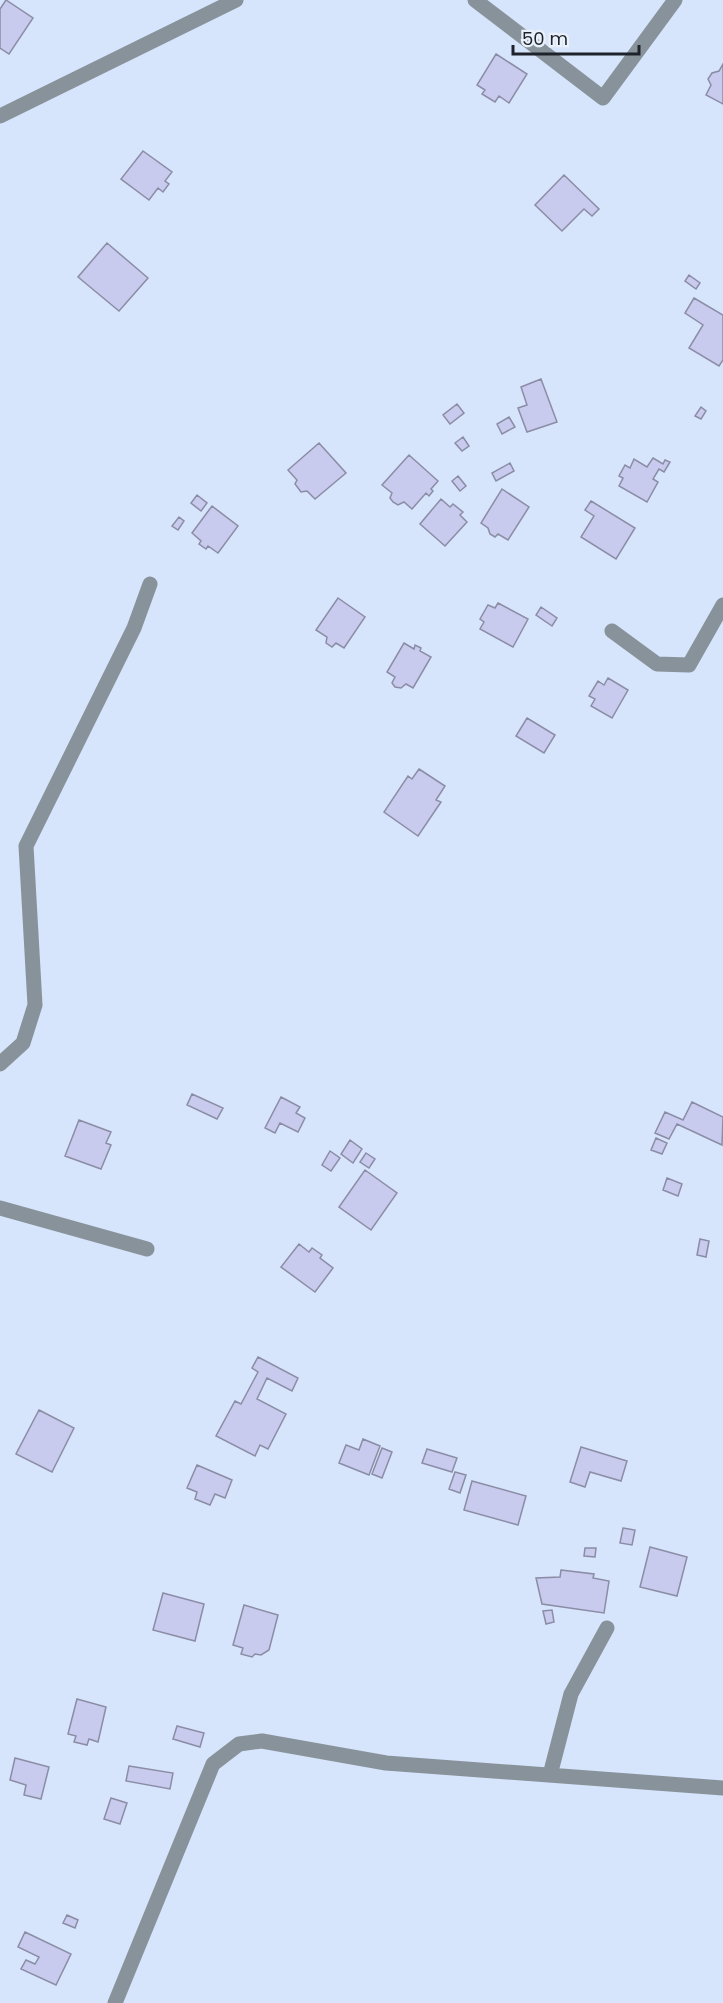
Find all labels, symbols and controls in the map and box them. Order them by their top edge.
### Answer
scale bar [513,18,639,56]
text: 50 m [522,26,568,51]

